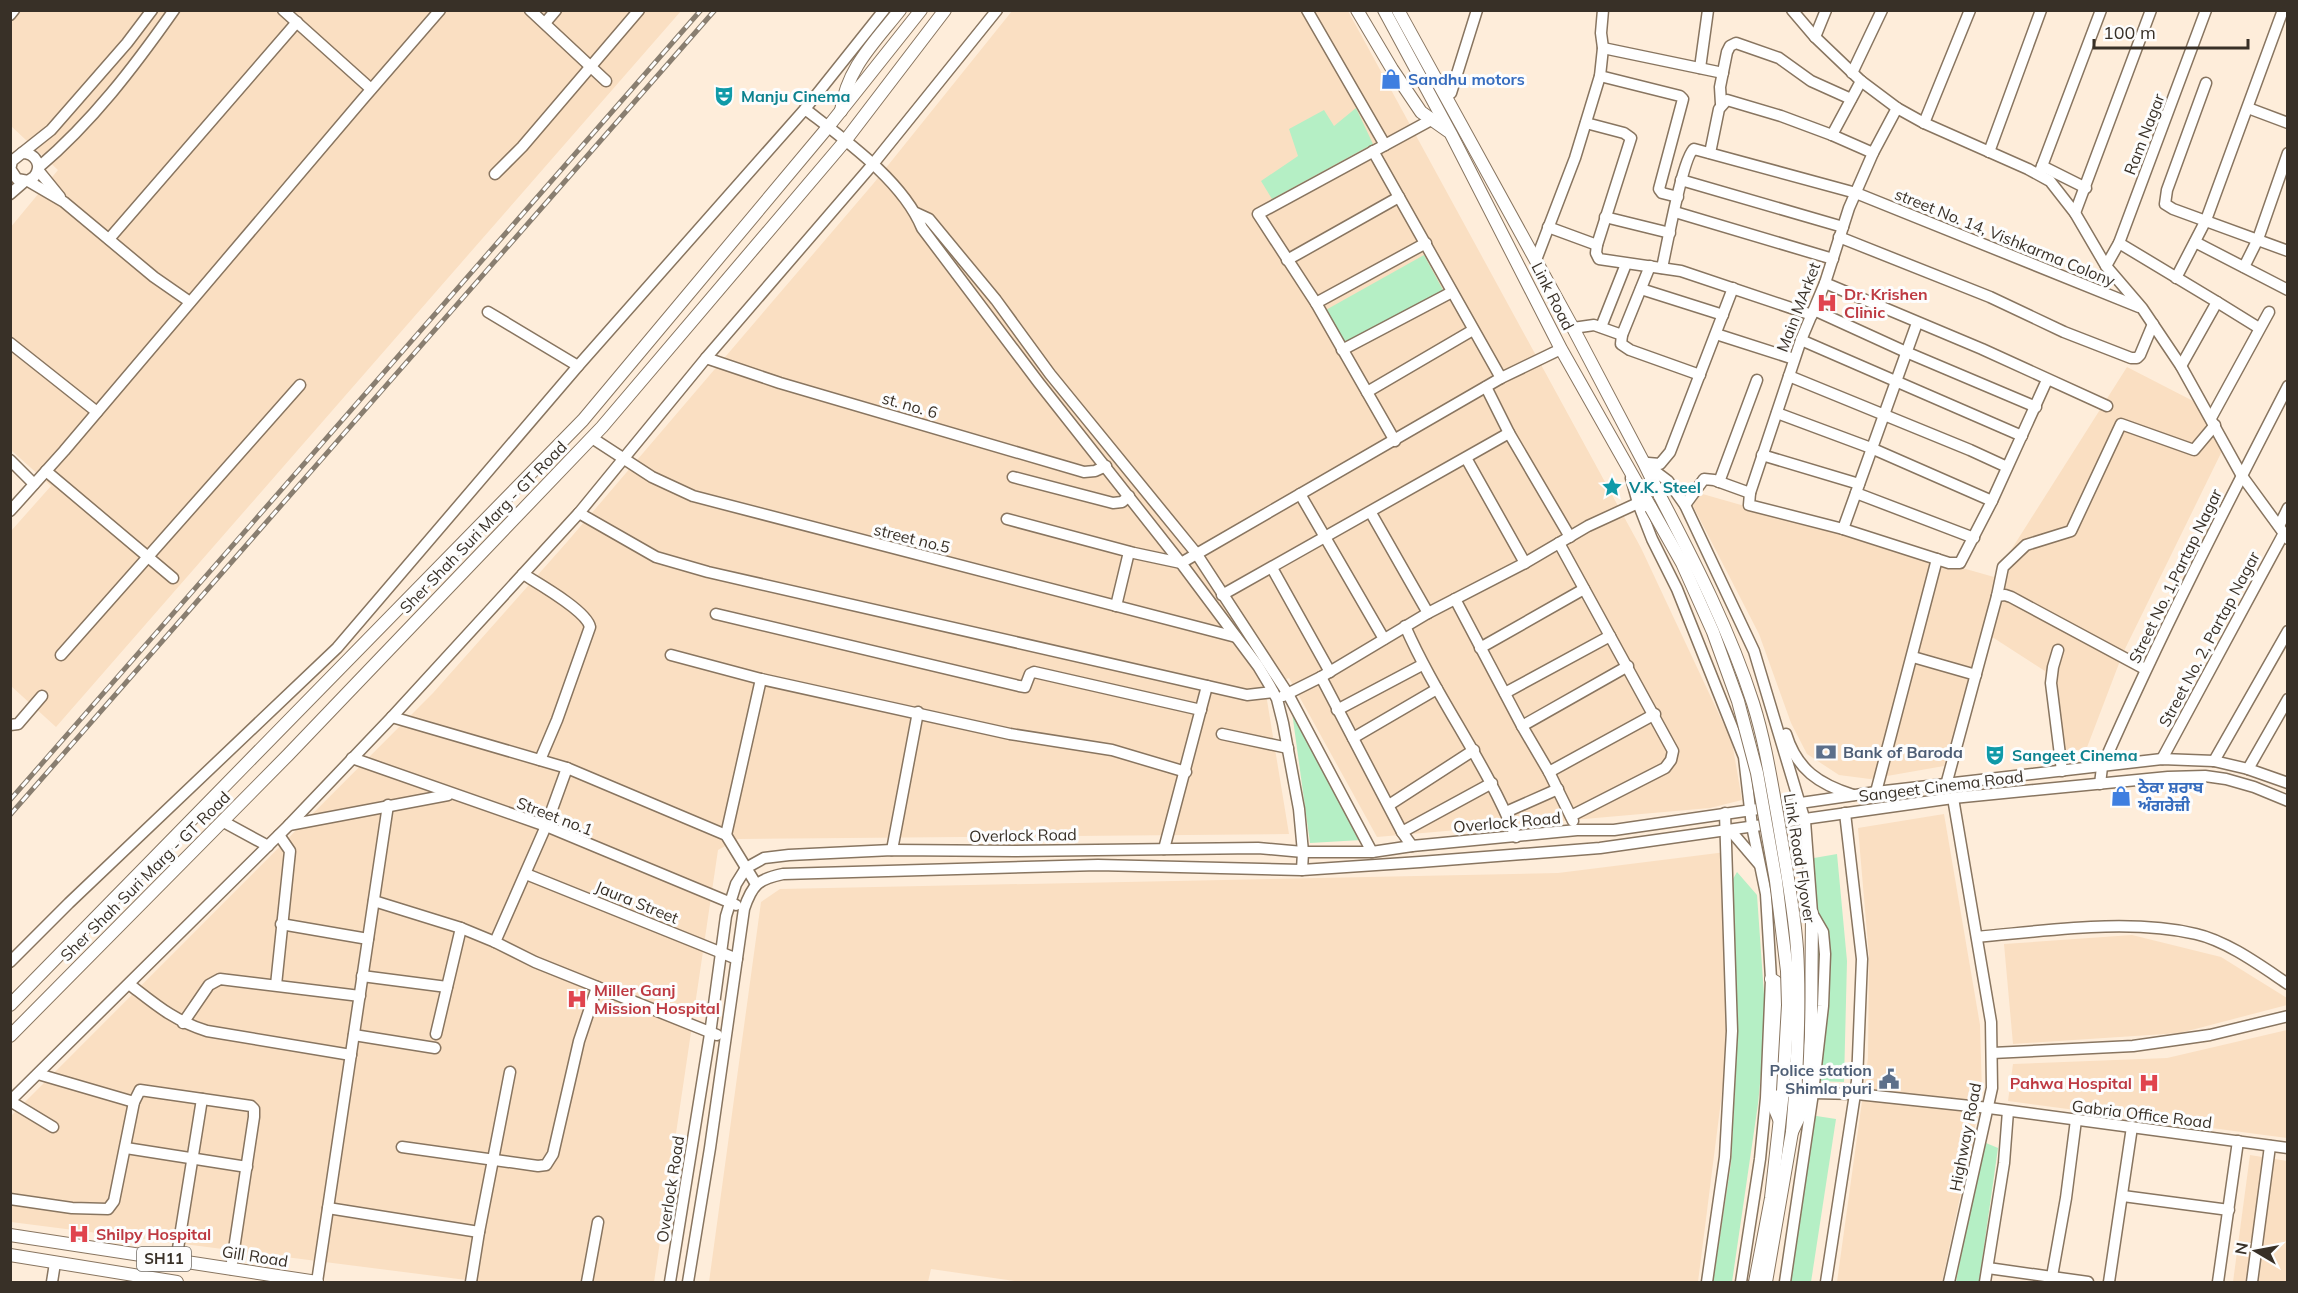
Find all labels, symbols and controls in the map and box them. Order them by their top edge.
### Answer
scale bar [2094,12,2248,50]
text: 100 m [2103,21,2156,44]
shop icon: Sandhu motors [1379,67,1403,91]
place label: Sandhu motors [1408,69,1525,89]
theatre icon: Manju Cinema [712,84,736,108]
place label: Manju Cinema [741,86,850,106]
street label: Ram Nagar [2119,90,2169,177]
street label: street No. 14, Vishkarma Colony [1892,184,2119,291]
street label: Link Road [1527,259,1579,333]
street label: Main MArket [1772,259,1824,355]
place label: Dr. Krishen Clinic [1844,284,1928,322]
hospital icon: Dr. Krishen Clinic [1815,291,1839,315]
street label: st. no. 6 [880,388,940,422]
street label: Sher Shah Suri Marg - GT Road [395,437,571,617]
place icon: V.K. Steel [1600,475,1624,499]
place label: V.K. Steel [1628,477,1701,497]
street label: Street No. 1,Partap Nagar [2124,485,2226,667]
street label: street no.5 [872,519,952,557]
street label: Street No. 2, Partap Nagar [2154,548,2264,730]
bank icon: Bank of Baroda [1814,740,1838,764]
place label: Bank of Baroda [1843,742,1963,762]
theatre icon: Sangeet Cinema [1983,743,2007,767]
place label: Sangeet Cinema [2012,745,2138,765]
street label: Sangeet Cinema Road [1858,766,2024,806]
place label: ਠੇਕਾ ਸ਼ਰਾਬ ਅੰਗਰੇਜ਼ੀ [2137,777,2204,815]
shop icon: ਠੇਕਾ ਸ਼ਰਾਬ ਅੰਗਰੇਜ਼ੀ [2109,784,2133,808]
street label: Sher Shah Suri Marg - GT Road [56,787,234,965]
street label: Street no.1 [514,792,596,840]
street label: Link Road Flyover [1780,792,1820,924]
street label: Overlock Road [1452,807,1562,837]
street label: Overlock Road [969,824,1077,846]
street label: Jaura Street [593,876,682,928]
place label: Miller Ganj Mission Hospital [594,980,720,1018]
hospital icon: Miller Ganj Mission Hospital [565,987,589,1011]
place label: Police station Shimla puri [1770,1060,1872,1098]
public building icon: Police station Shimla puri [1877,1067,1901,1091]
hospital icon: Pahwa Hospital [2137,1071,2161,1095]
place label: Pahwa Hospital [2010,1073,2132,1093]
street label: Highway Road [1945,1081,1985,1193]
street label: Gabria Office Road [2071,1095,2213,1133]
street label: Overlock Road [652,1134,688,1244]
north arrow [2226,1221,2286,1281]
hospital icon: Shilpy Hospital [67,1222,91,1246]
place label: Shilpy Hospital [96,1224,211,1244]
street label: Gill Road [221,1241,289,1271]
text: N [2230,1241,2252,1256]
road number: SH11 [137,1247,191,1271]

